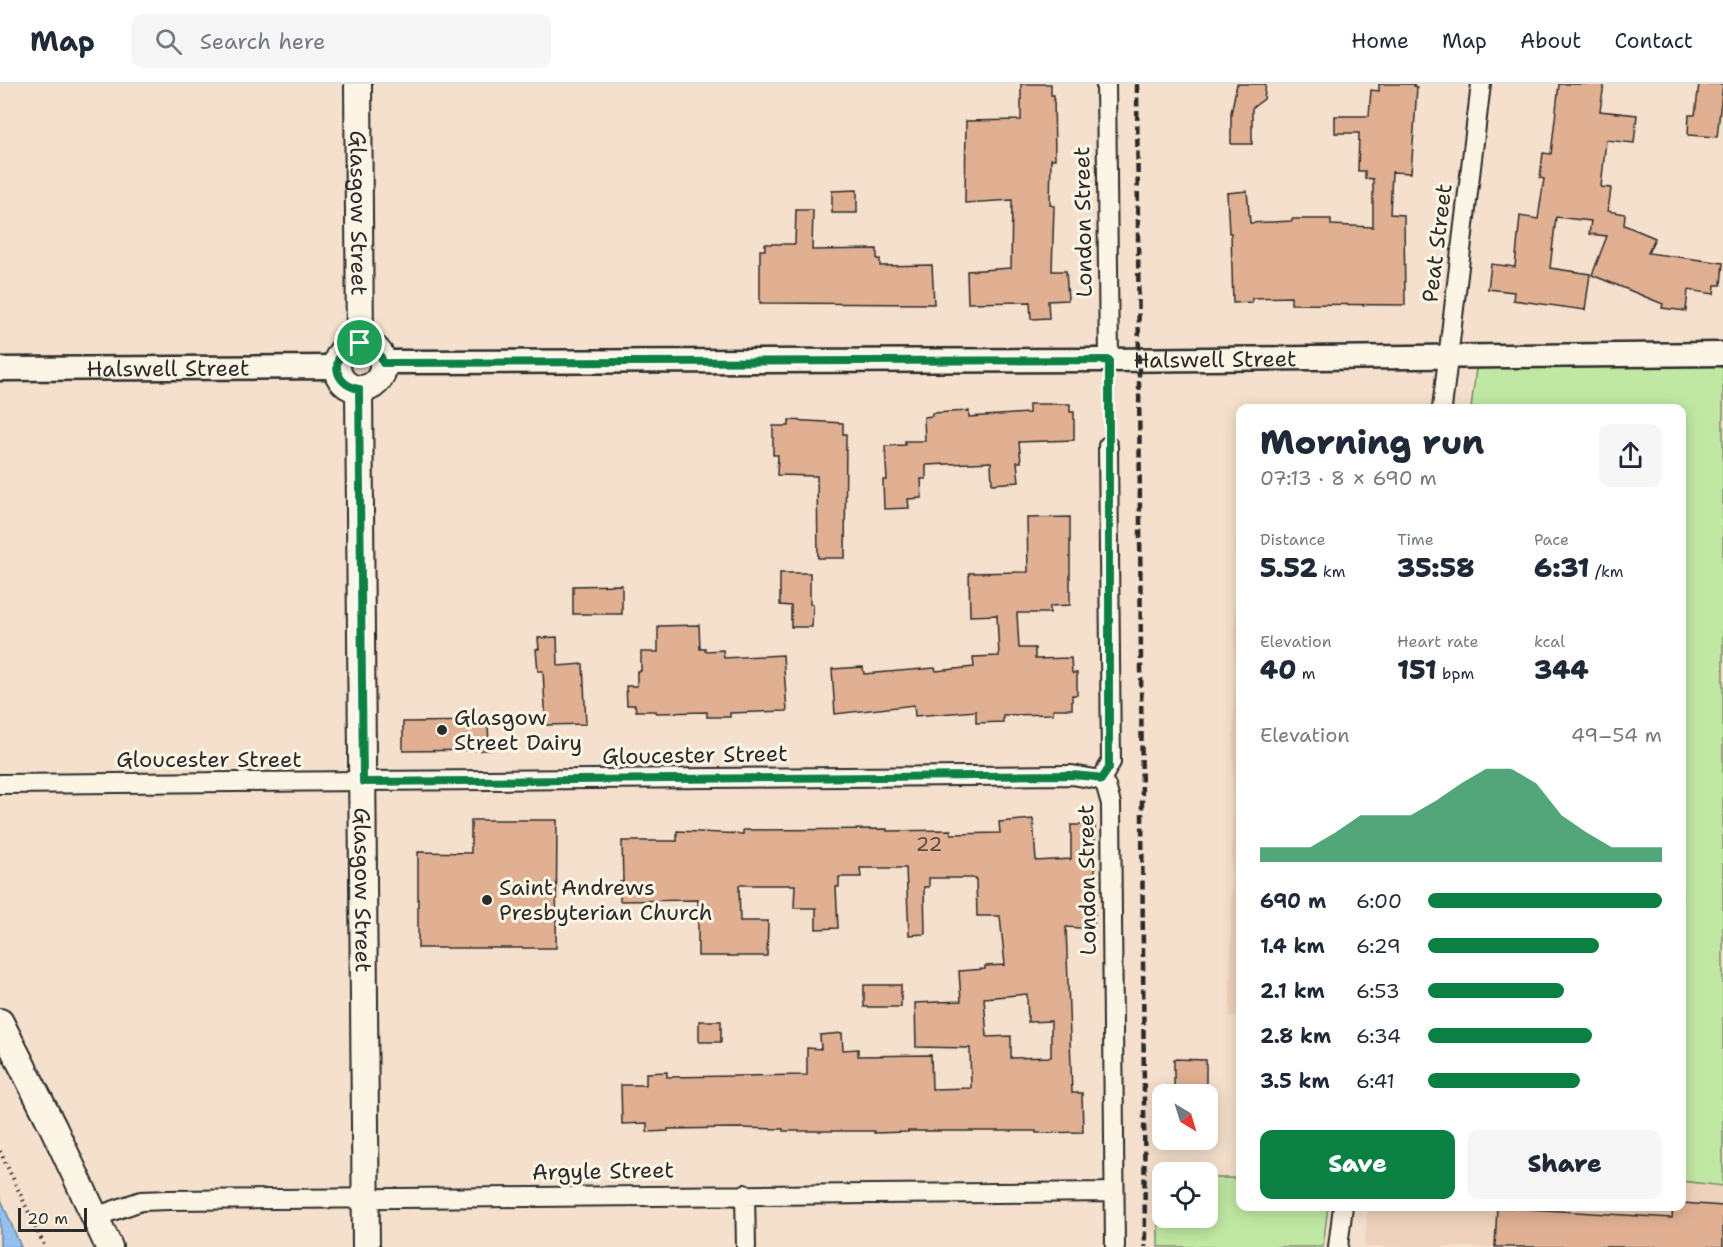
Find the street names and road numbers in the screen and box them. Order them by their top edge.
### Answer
street label: Glasgow Street [344,130,374,296]
street label: London Street [1067,146,1099,298]
street label: Peat Street [1415,182,1459,304]
street label: Halswell Street [1133,344,1297,374]
street label: Halswell Street [86,353,250,383]
street label: Gloucester Street [602,739,788,771]
street label: Gloucester Street [116,745,302,774]
street label: London Street [1071,804,1103,956]
street label: Glasgow Street [348,807,378,973]
street label: Argyle Street [532,1155,674,1187]

